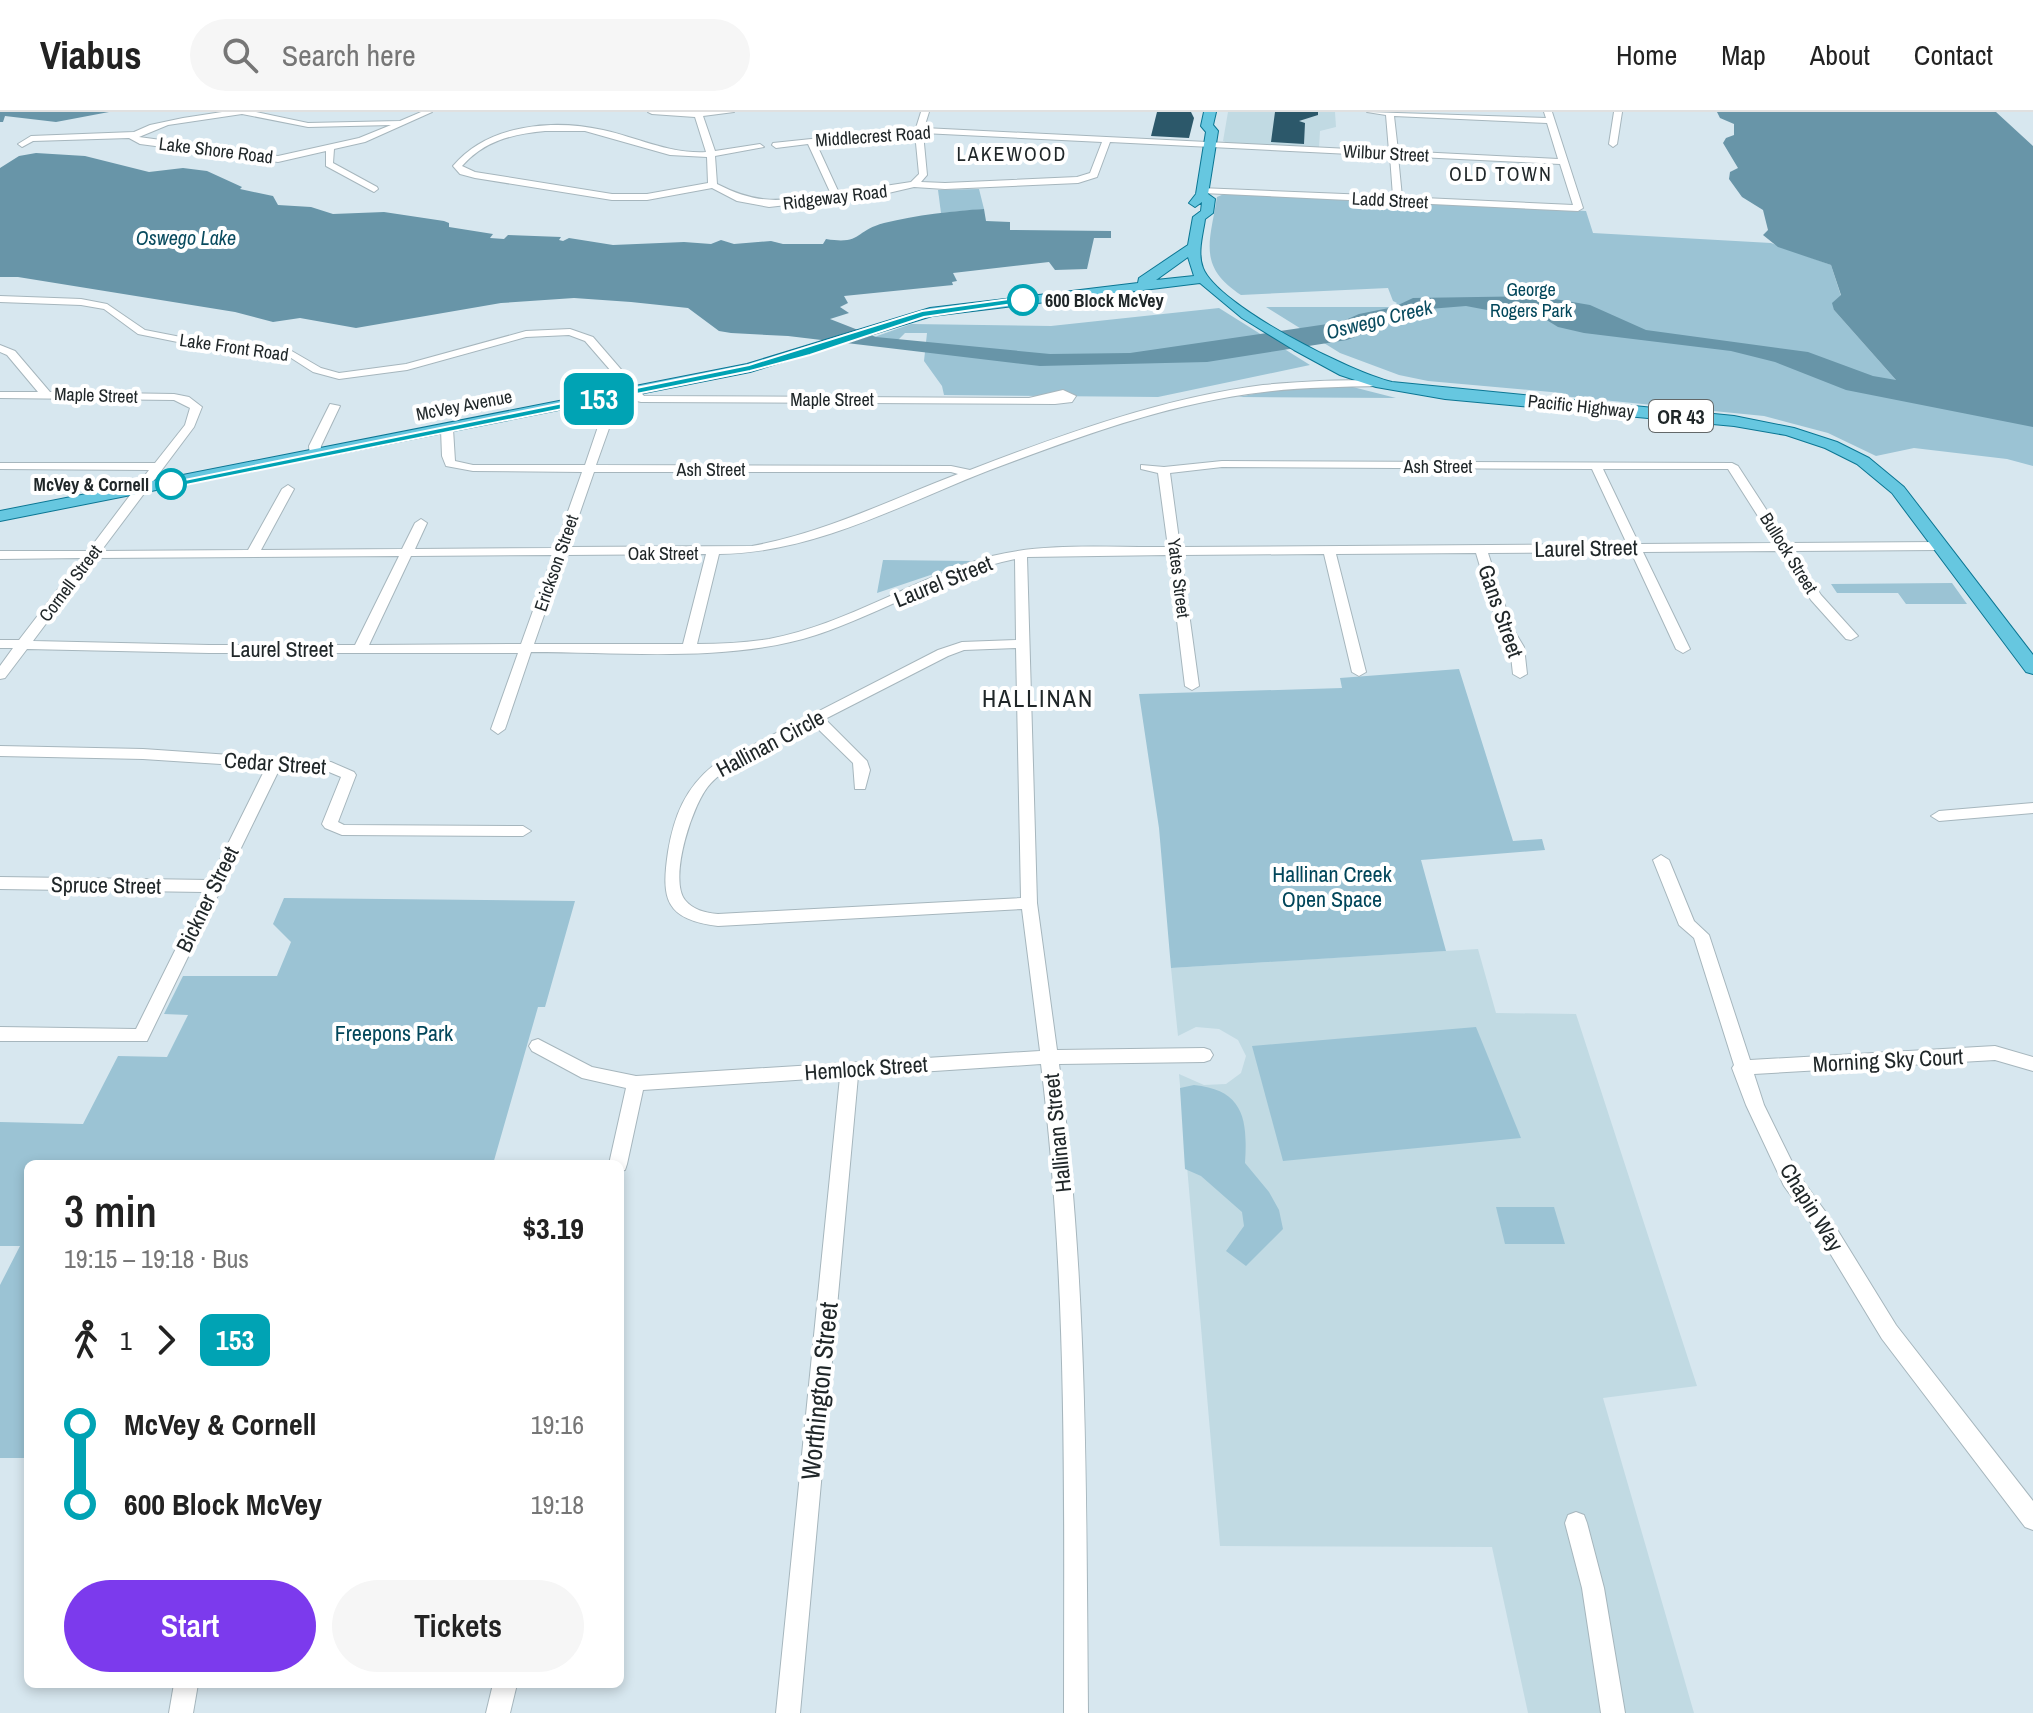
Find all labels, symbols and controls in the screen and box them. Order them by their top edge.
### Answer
search box [190,19,750,91]
text: Viabus [40,30,142,81]
icon: search [218,33,262,77]
text: Search here [282,35,416,75]
text: Home [1616,36,1677,74]
text: Map [1721,36,1766,74]
text: About [1810,36,1870,74]
text: Contact [1914,36,1993,74]
street label: Middlecrest Road [814,119,932,153]
street label: Lake Shore Road [157,131,275,169]
street label: Wilbur Street [1342,138,1430,168]
district label: LAKEWOOD [957,140,1067,167]
district label: OLD TOWN [1449,160,1553,187]
street label: Ridgeway Road [781,178,889,216]
street label: Ladd Street [1351,186,1429,214]
water label: Oswego Lake [136,224,236,251]
park label: George Rogers Park [1490,277,1573,323]
marker: 600 Block McVey [1008,285,1038,315]
place label: 600 Block McVey [1045,288,1165,313]
water label: Oswego Creek [1323,293,1436,345]
street label: Lake Front Road [178,327,290,367]
line badge: 153 [553,373,645,425]
text: 153 [580,380,618,418]
street label: Maple Street [54,381,138,409]
street label: McVey Avenue [414,383,514,427]
street label: Maple Street [790,387,874,412]
street label: Pacific Highway [1527,388,1636,424]
road number: OR 43 [1649,400,1713,432]
street label: Ash Street [1403,454,1472,479]
street label: Ash Street [676,457,745,482]
marker: McVey & Cornell [156,469,186,499]
place label: McVey & Cornell [34,472,149,497]
street label: Bullock Street [1754,508,1824,598]
street label: Erickson Street [528,511,584,615]
street label: Laurel Street [1534,532,1638,564]
street label: Yates Street [1162,537,1196,619]
street label: Cornell Street [33,539,107,627]
street label: Oak Street [628,541,698,566]
street label: Laurel Street [889,548,997,614]
street label: Gans Street [1471,561,1531,661]
street label: Laurel Street [230,634,334,664]
district label: HALLINAN [982,682,1094,714]
street label: Hallinan Circle [711,702,829,784]
street label: Cedar Street [223,744,327,782]
street label: Bickner Street [168,841,246,957]
park label: Hallinan Creek Open Space [1272,859,1393,914]
street label: Spruce Street [51,869,161,901]
park label: Freepons Park [335,1018,454,1048]
street label: Morning Sky Court [1812,1041,1964,1079]
street label: Hemlock Street [803,1049,929,1087]
street label: Hallinan Street [1036,1072,1078,1194]
street label: Chapin Way [1773,1157,1851,1257]
text: 3 min [64,1181,157,1241]
text: $3.19 [522,1208,584,1248]
text: 19:15 – 19:18 · Bus [64,1241,249,1276]
street label: Worthington Street [792,1300,846,1482]
icon: walk [64,1318,108,1362]
icon: forward [144,1318,188,1362]
text: 153 [216,1321,254,1359]
text: 1 [120,1323,132,1358]
text: McVey & Cornell [124,1404,316,1444]
text: 19:16 [531,1407,584,1442]
text: 600 Block McVey [124,1484,322,1524]
text: 19:18 [531,1487,584,1522]
button: Start [64,1580,316,1672]
button: Tickets [332,1580,584,1672]

